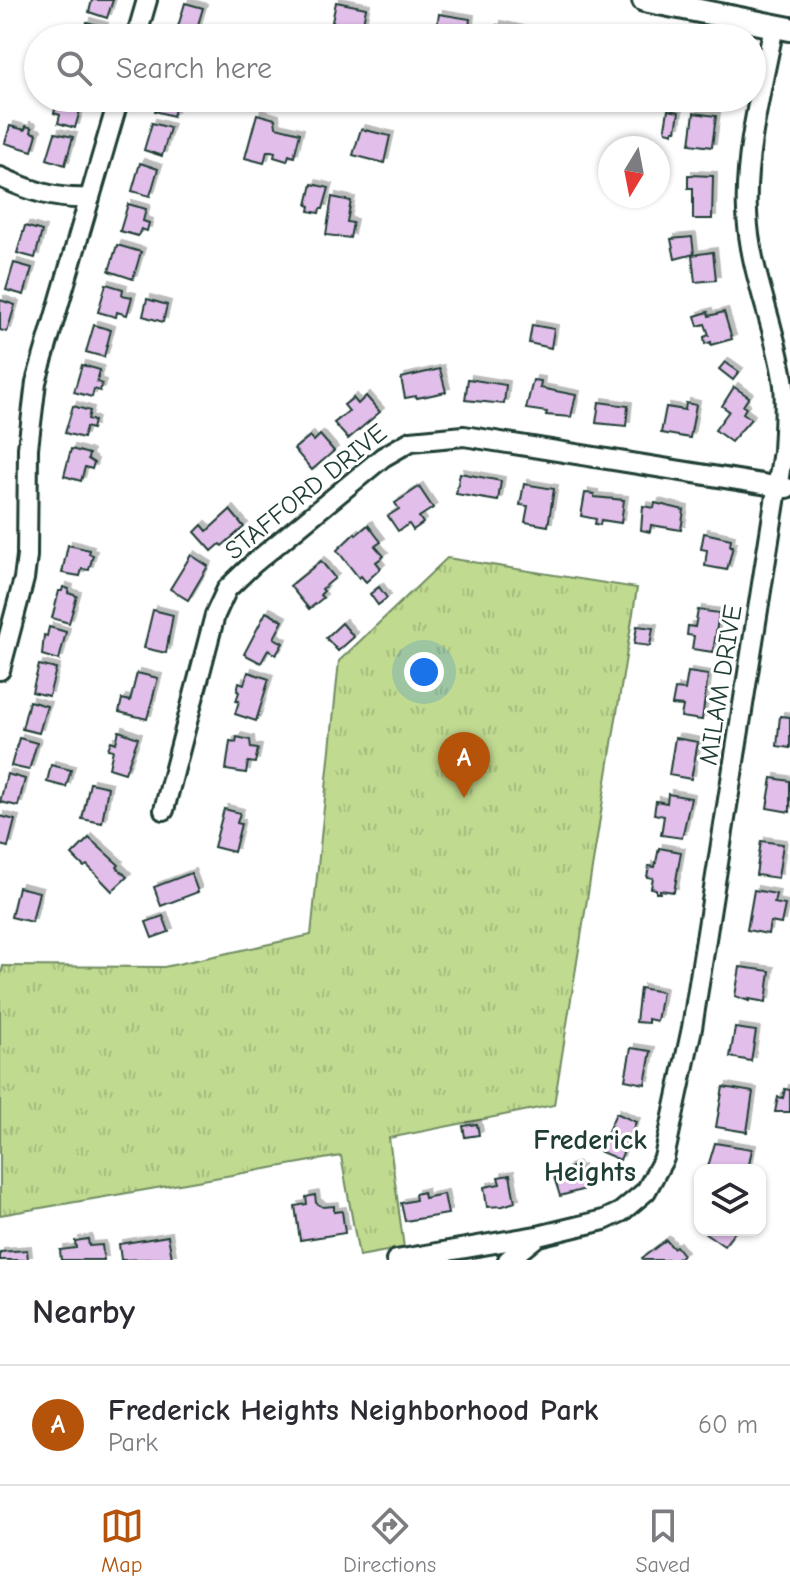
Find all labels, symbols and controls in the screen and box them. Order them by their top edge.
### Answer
search box [24,24,766,112]
icon: search [52,46,96,90]
text: Search here [116,51,272,86]
north arrow [598,136,670,208]
street label: STAFFORD DRIVE [219,418,393,566]
street label: MILAM DRIVE [693,603,749,767]
your location [404,652,444,692]
pin: A [438,732,490,798]
district label: Frederick Heights [533,1124,647,1188]
map controls [694,1164,766,1236]
button: layers [694,1164,766,1236]
text: Nearby [32,1292,135,1332]
text: Frederick Heights Neighborhood Park [108,1393,598,1428]
text: A [51,1410,65,1440]
text: 60 m [698,1410,758,1440]
text: Park [108,1428,158,1458]
tab: Map [100,1504,144,1578]
tab: Directions [343,1504,436,1578]
tab: Saved [635,1504,690,1578]

